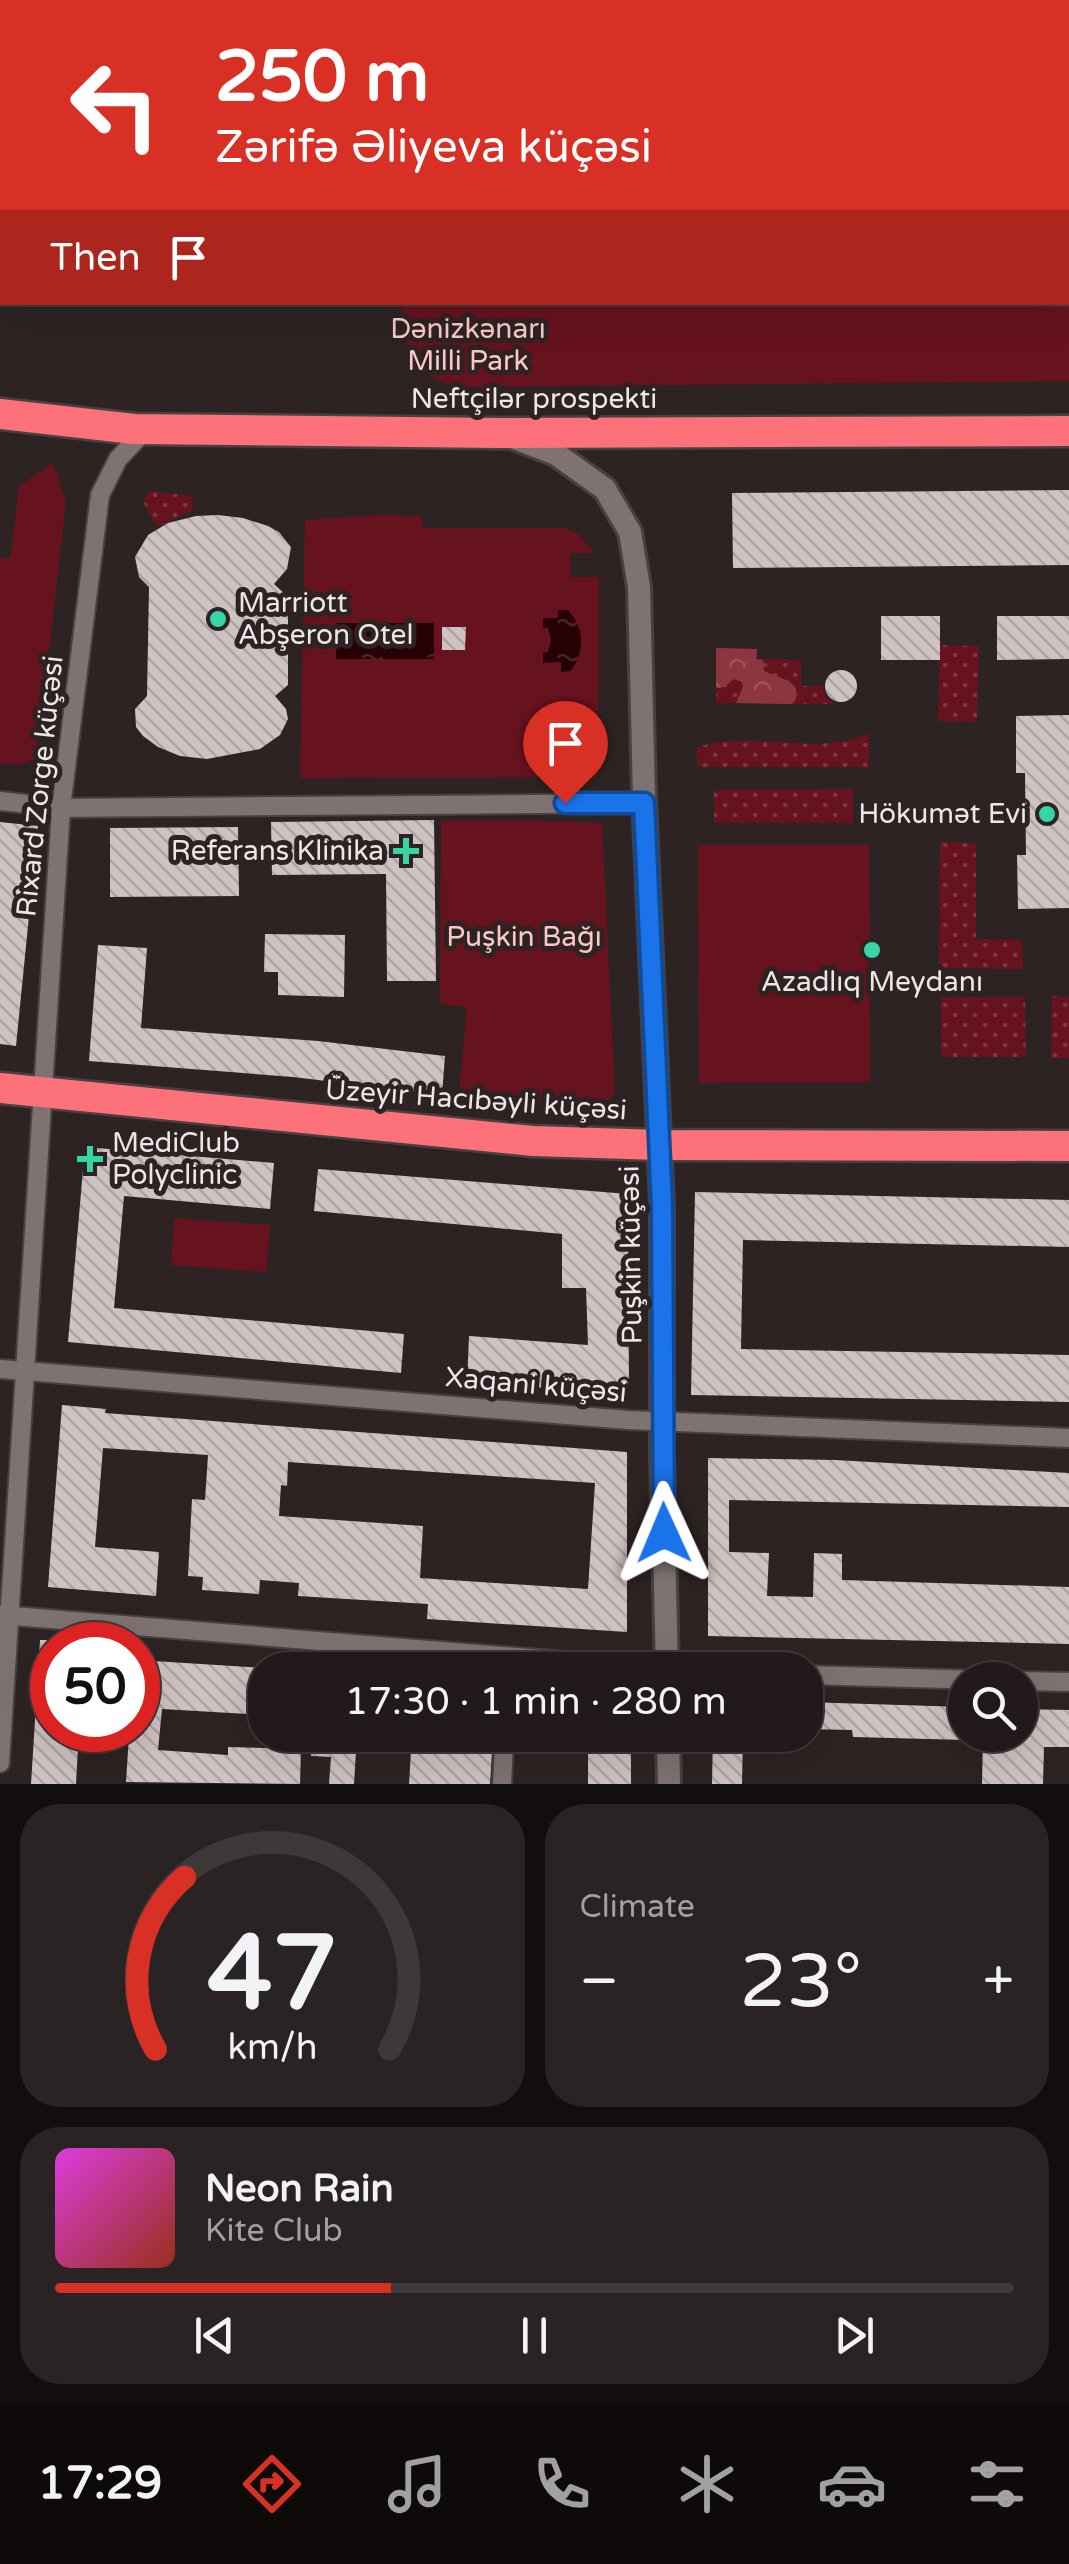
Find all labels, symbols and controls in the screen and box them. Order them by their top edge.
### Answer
text: 250 m [215,36,429,120]
icon: left [50,40,180,170]
text: Zərifə Əliyeva küçəsi [215,121,652,175]
icon: arrive [161,230,216,285]
text: Then [50,235,141,281]
park label: Dənizkənarı Milli Park [390,312,546,378]
street label: Neftçilər prospekti [411,382,657,416]
place label: Marriott Abşeron Otel [238,586,413,652]
marker: Marriott Abşeron Otel [207,608,229,630]
street label: Rixard Zorge küçəsi [9,654,71,918]
pin [523,701,608,804]
icon: arrive [538,716,593,771]
place label: Hökumət Evi [858,797,1027,831]
marker: Hökumət Evi [1036,803,1058,825]
place label: Referans Klinika [171,834,384,868]
marker: Referans Klinika [393,838,419,864]
park label: Puşkin Bağı [446,920,602,954]
marker: Azadlıq Meydanı [861,939,883,961]
place label: Azadlıq Meydanı [761,965,983,999]
street label: Üzeyir Hacıbəyli küçəsi [324,1072,628,1128]
place label: MediClub Polyclinic [112,1126,240,1192]
marker: MediClub Polyclinic [77,1146,103,1172]
street label: Puşkin küçəsi [612,1165,650,1345]
street label: Xaqani küçəsi [444,1360,628,1410]
position arrow [612,1481,716,1585]
speed limit sign: 50 [30,1622,160,1752]
map controls [948,1662,1038,1752]
button: search [948,1662,1038,1752]
text: 17:30 · 1 min · 280 m [344,1679,727,1725]
text: Climate [580,1888,695,1926]
text: 47 [207,1912,338,2037]
text: 23° [740,1937,862,2027]
text: − [580,1949,619,2015]
text: + [983,1949,1014,2015]
text: km/h [227,2026,317,2069]
text: Neon Rain [205,2166,394,2212]
text: Kite Club [205,2212,343,2250]
icon: previous [187,2308,242,2363]
icon: pause [507,2308,562,2363]
icon: next [827,2308,882,2363]
icon: directions [237,2449,307,2519]
icon: music [382,2449,452,2519]
icon: phone [527,2449,597,2519]
icon: climate [672,2449,742,2519]
icon: car [817,2449,887,2519]
icon: filters [962,2449,1032,2519]
text: 17:29 [37,2457,162,2511]

